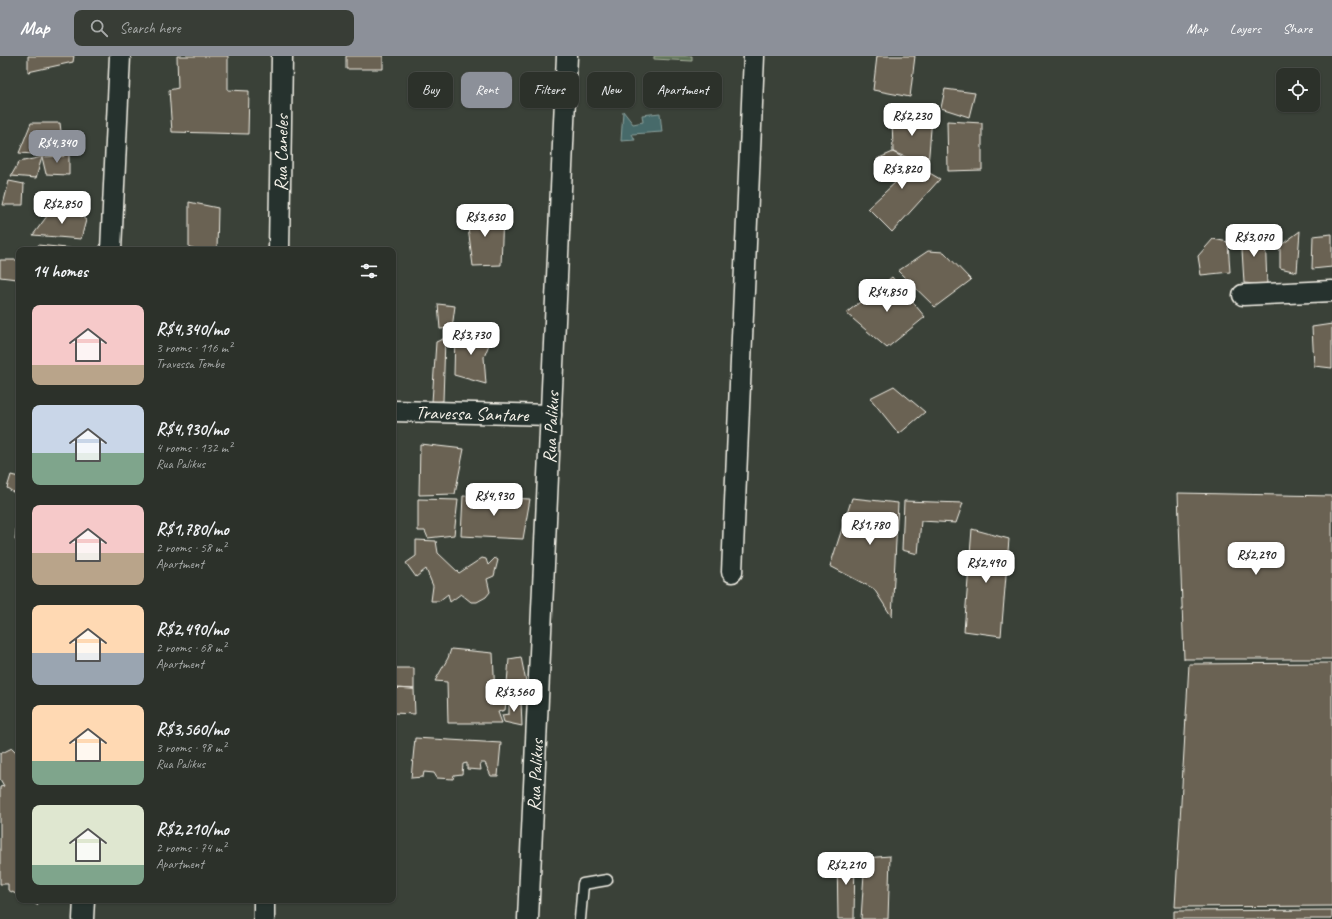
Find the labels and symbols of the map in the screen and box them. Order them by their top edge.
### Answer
pin: R$2,230 [875,103,949,137]
street label: Rua Caneles [269,113,294,191]
pin: R$4,340 [20,130,94,164]
pin: R$3,820 [865,156,939,190]
pin: R$2,850 [25,191,99,225]
pin: R$3,630 [448,204,522,238]
pin: R$3,070 [1217,224,1291,258]
pin: R$4,850 [850,279,924,313]
pin: R$3,730 [434,322,508,356]
street label: Rua Palikus [538,390,565,464]
street label: Travessa Santare [415,401,531,427]
pin: R$4,930 [457,483,531,517]
pin: R$1,780 [833,512,907,546]
pin: R$2,290 [1219,542,1293,576]
pin: R$2,490 [949,550,1023,584]
pin: R$3,560 [477,679,551,713]
street label: Rua Palikus [522,737,549,812]
pin: R$2,210 [809,852,883,886]

